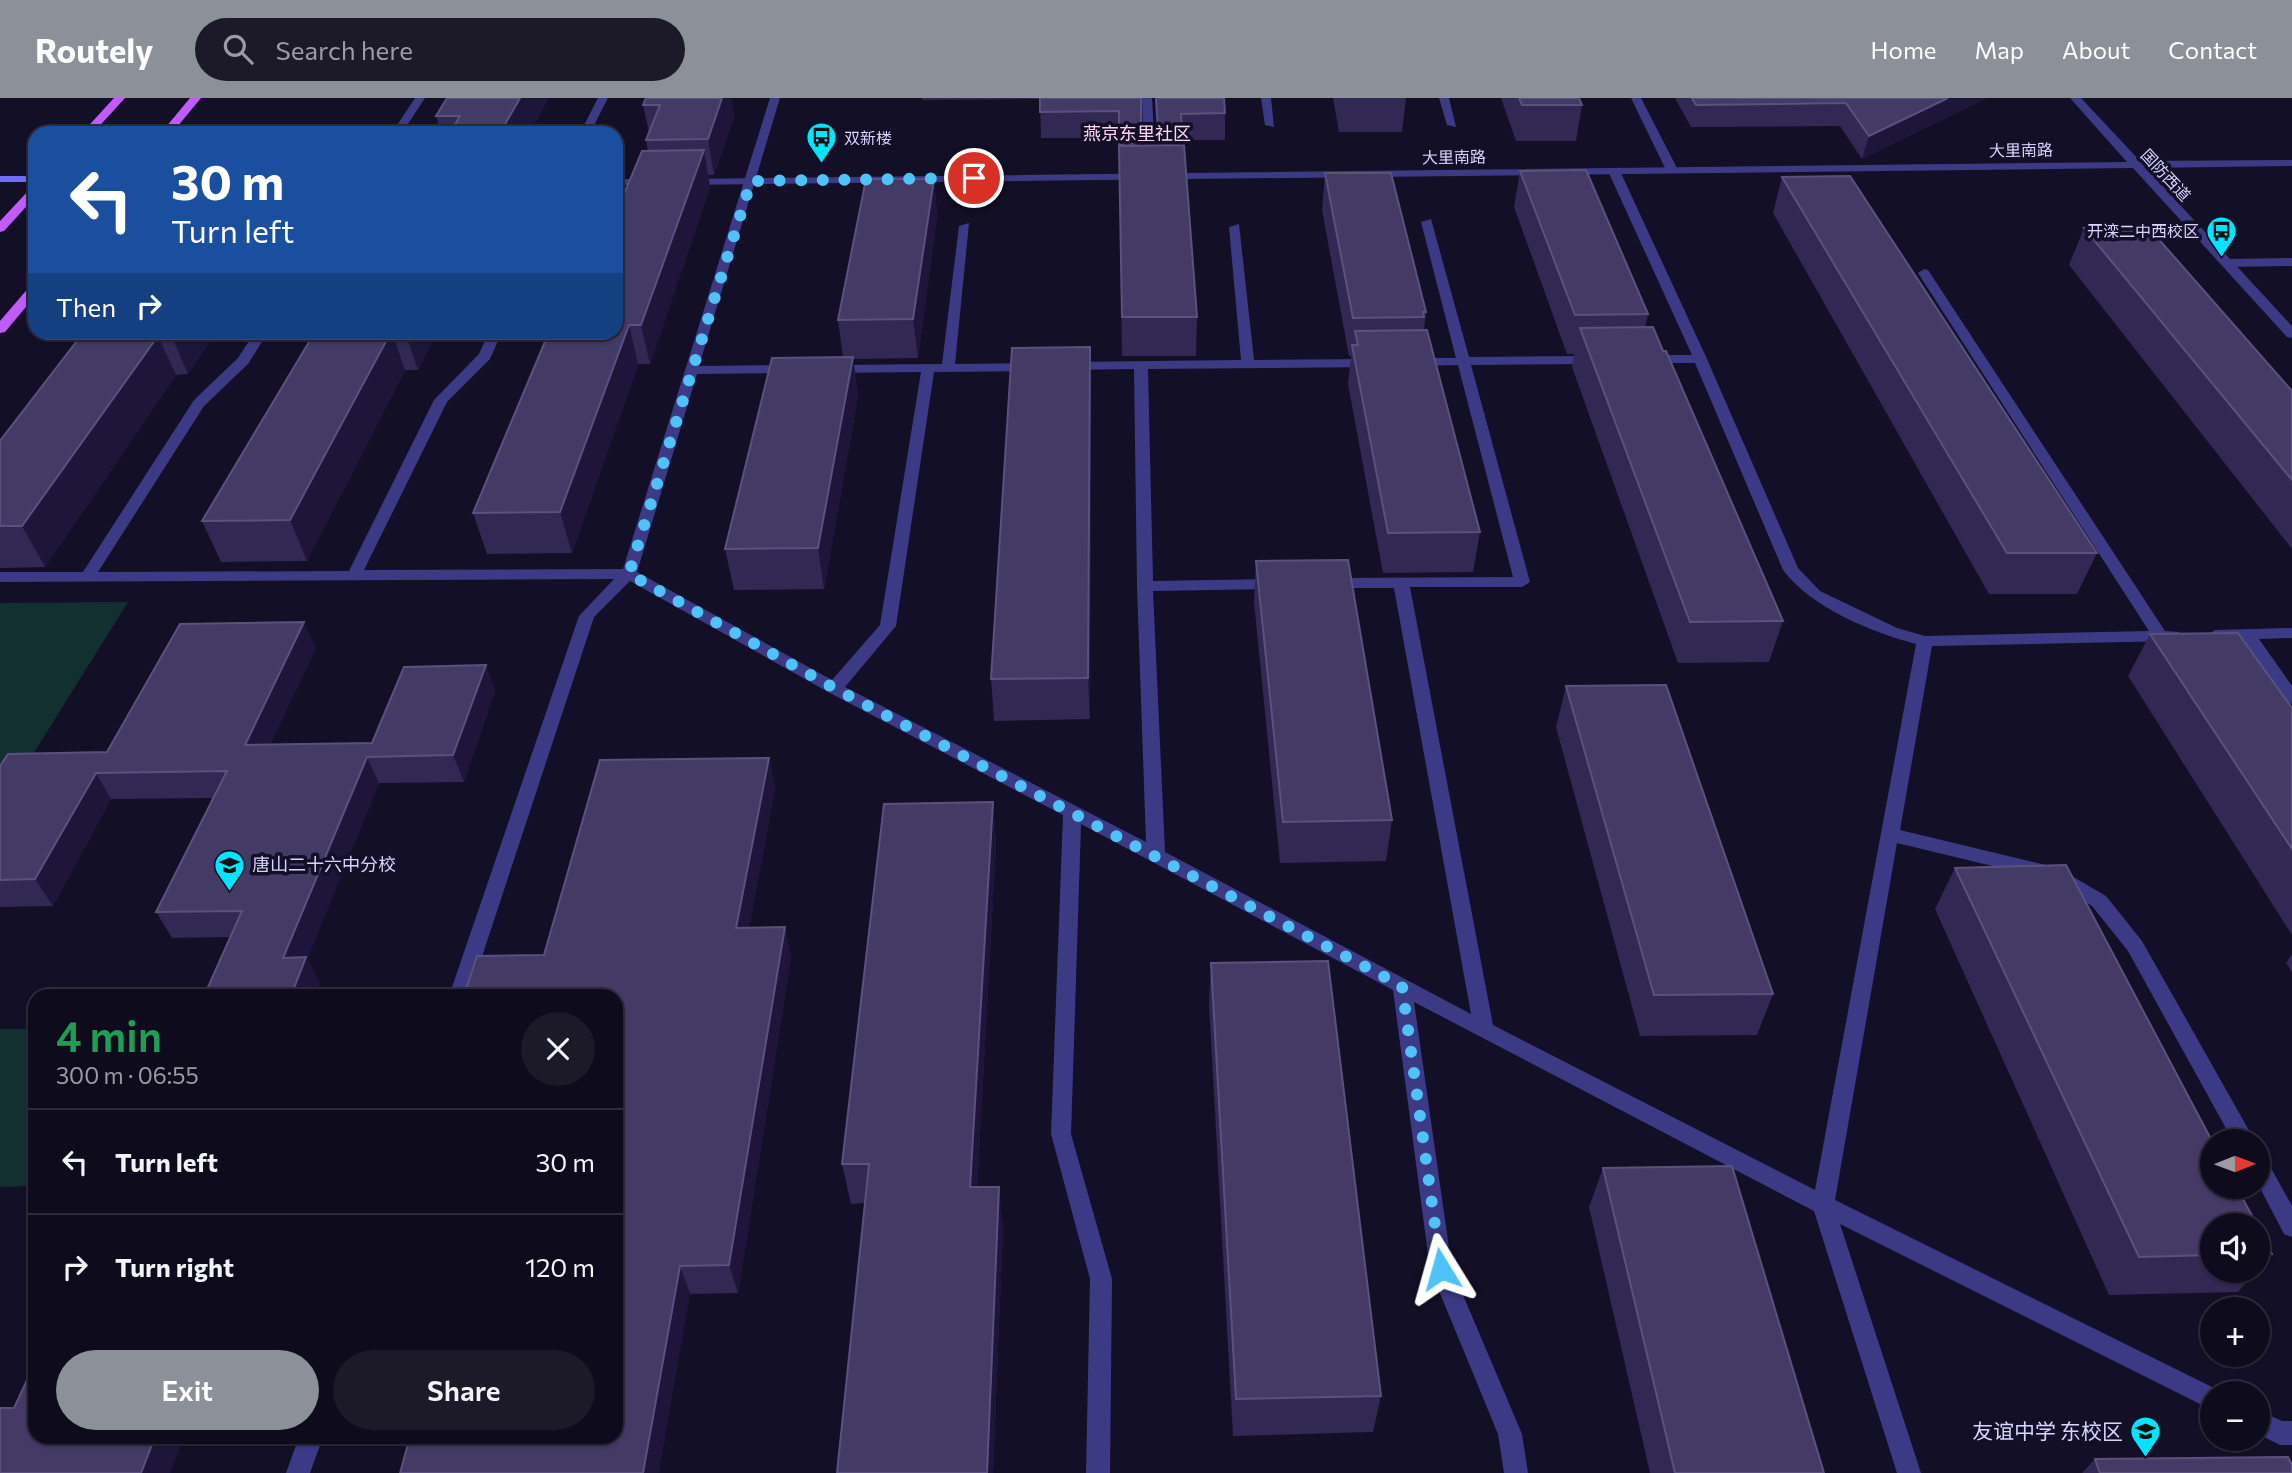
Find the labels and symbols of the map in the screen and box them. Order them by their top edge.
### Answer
bus stop icon: 双新楼 [804,121,838,165]
district label: 燕京东里社区 [1083,122,1191,144]
place label: 双新楼 [844,128,892,147]
street label: 大里南路 [1989,139,2053,160]
street label: 国防西道 [2138,145,2195,205]
street label: 大里南路 [1422,146,1486,167]
pin [944,148,1004,208]
bus stop icon: 开滦二中西校区 [2205,214,2239,258]
place label: 开滦二中西校区 [2087,221,2199,240]
school or university icon: 唐山二十六中分校 [212,848,246,892]
place label: 唐山二十六中分校 [252,853,396,875]
north arrow [2200,1129,2270,1199]
position arrow [1404,1232,1478,1306]
school or university icon: 友谊中学 东校区 [2129,1415,2163,1459]
place label: 友谊中学 东校区 [1972,1418,2123,1443]

